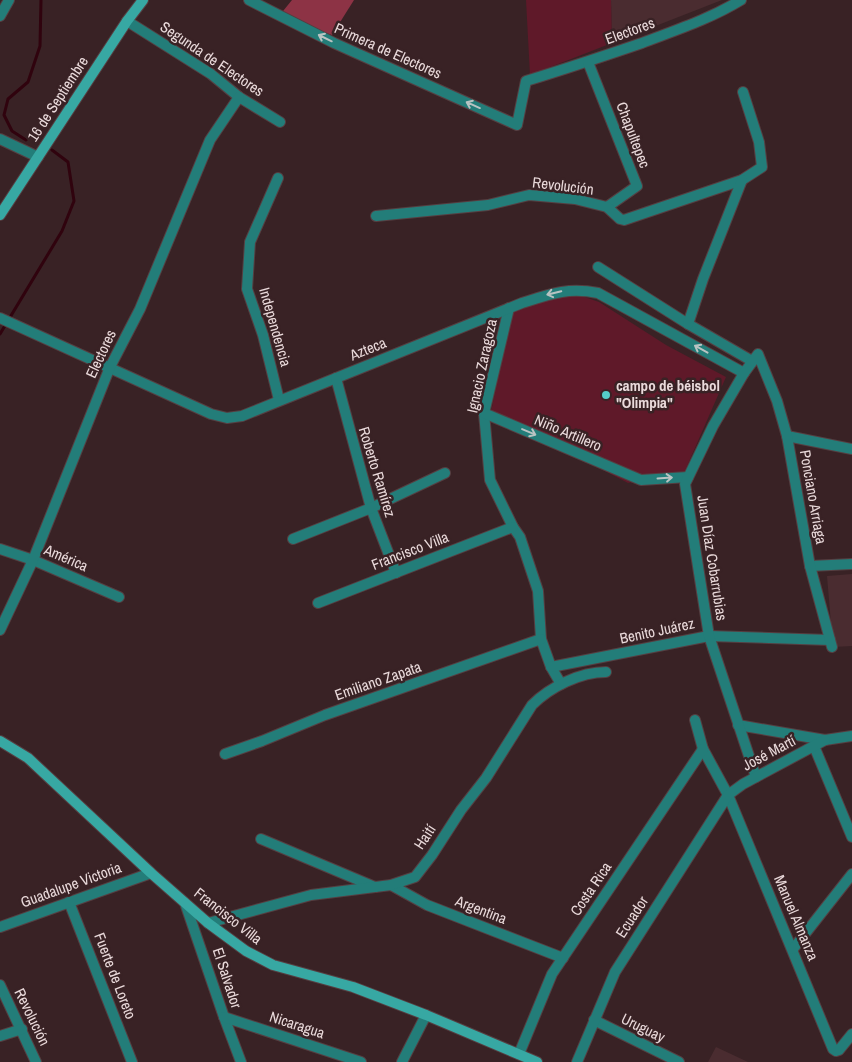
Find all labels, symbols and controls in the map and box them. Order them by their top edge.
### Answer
street label: Electores [602,12,658,49]
street label: Segunda de Electores [156,16,268,101]
street label: Primera de Electores [331,17,445,84]
one-way arrow [318,33,333,43]
street label: 16 de Septiembre [22,52,93,145]
street label: Chapultepec [611,99,656,171]
one-way arrow [466,100,481,110]
street label: Revolución [531,171,595,200]
street label: Independencia [254,285,297,369]
one-way arrow [546,289,562,298]
street label: Ignacio Zaragoza [461,317,502,415]
street label: Electores [80,326,121,381]
street label: Azteca [346,332,389,366]
one-way arrow [695,344,709,354]
place label: campo de béisbol "Olimpia" [616,375,720,413]
marker: campo de béisbol "Olimpia" [600,389,612,401]
street label: Niño Artillero [531,409,605,456]
street label: Roberto Ramírez [354,424,401,520]
one-way arrow [521,428,536,437]
street label: Ponciano Arriaga [795,448,832,546]
one-way arrow [656,474,672,483]
street label: Juan Díaz Cobarrubias [692,494,733,622]
street label: Francisco Villa [368,526,452,575]
street label: América [40,539,92,576]
street label: Benito Juárez [618,612,696,649]
street label: Emiliano Zapata [332,656,424,705]
street label: José Martí [738,730,800,775]
street label: Haití [409,820,441,853]
street label: Guadalupe Victoria [18,857,124,912]
street label: Costa Rica [565,857,616,920]
street label: Manuel Almanza [769,872,824,964]
street label: Francisco Villa [190,882,267,949]
street label: Argentina [452,890,510,929]
street label: Ecuador [610,892,653,942]
street label: Fuerte de Loreto [89,930,142,1022]
street label: El Salvador [208,945,247,1011]
street label: Revolución [10,985,55,1049]
street label: Nicaragua [267,1006,328,1043]
street label: Uruguay [618,1008,669,1048]

